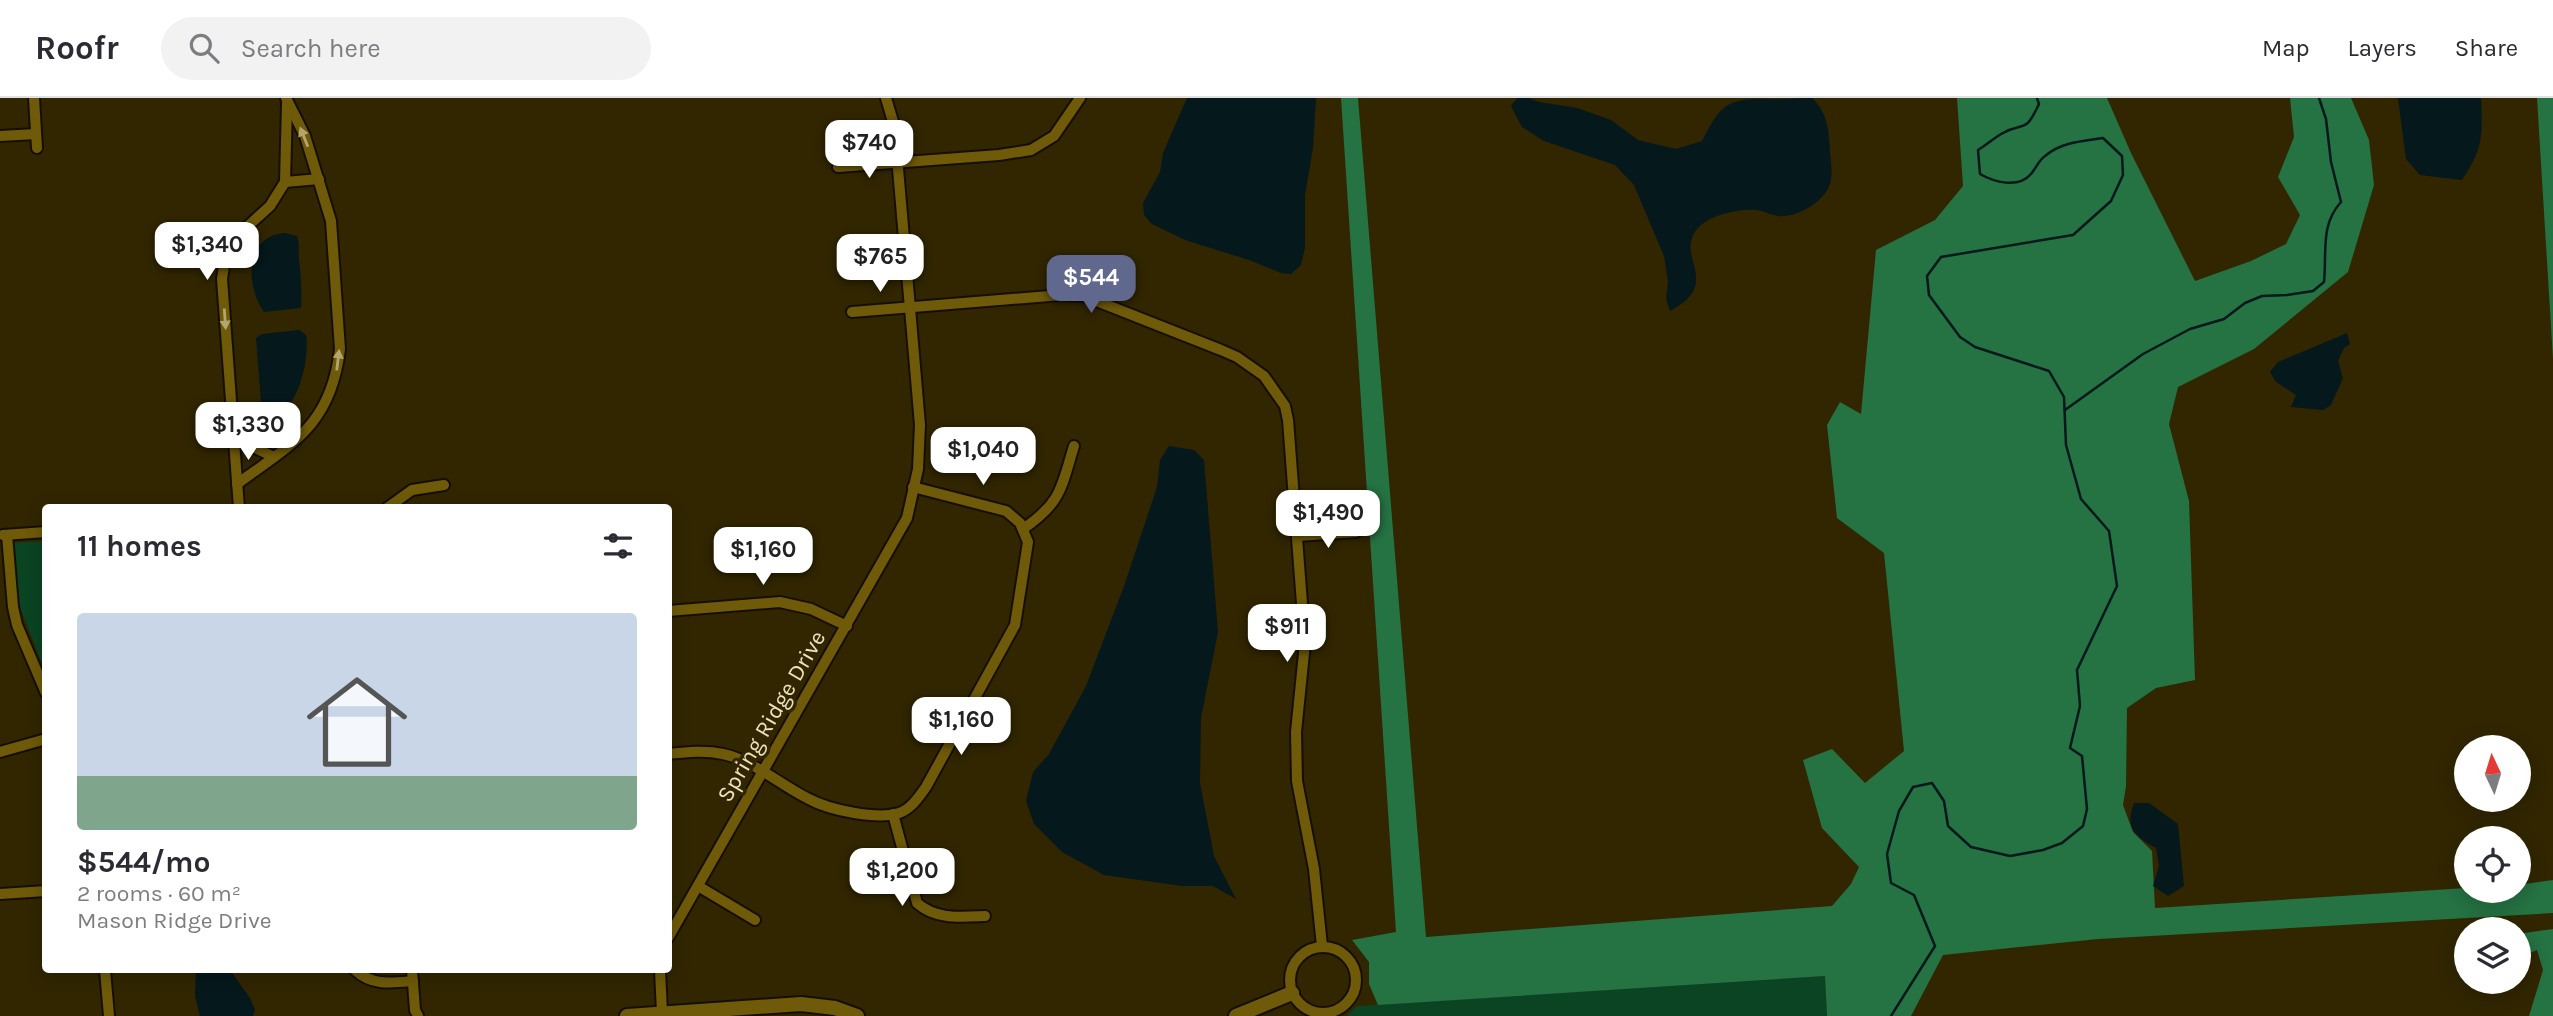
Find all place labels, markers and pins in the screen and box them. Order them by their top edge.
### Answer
pin: $740 [828,120,910,180]
pin: $1,340 [150,222,264,282]
pin: $765 [839,234,921,294]
pin: $544 [1050,256,1132,315]
pin: $1,330 [191,402,305,462]
pin: $1,040 [926,428,1040,487]
pin: $1,490 [1271,490,1385,550]
pin: $1,160 [706,528,820,587]
pin: $911 [1246,604,1328,664]
pin: $1,160 [904,698,1018,757]
pin: $1,200 [845,848,959,908]

